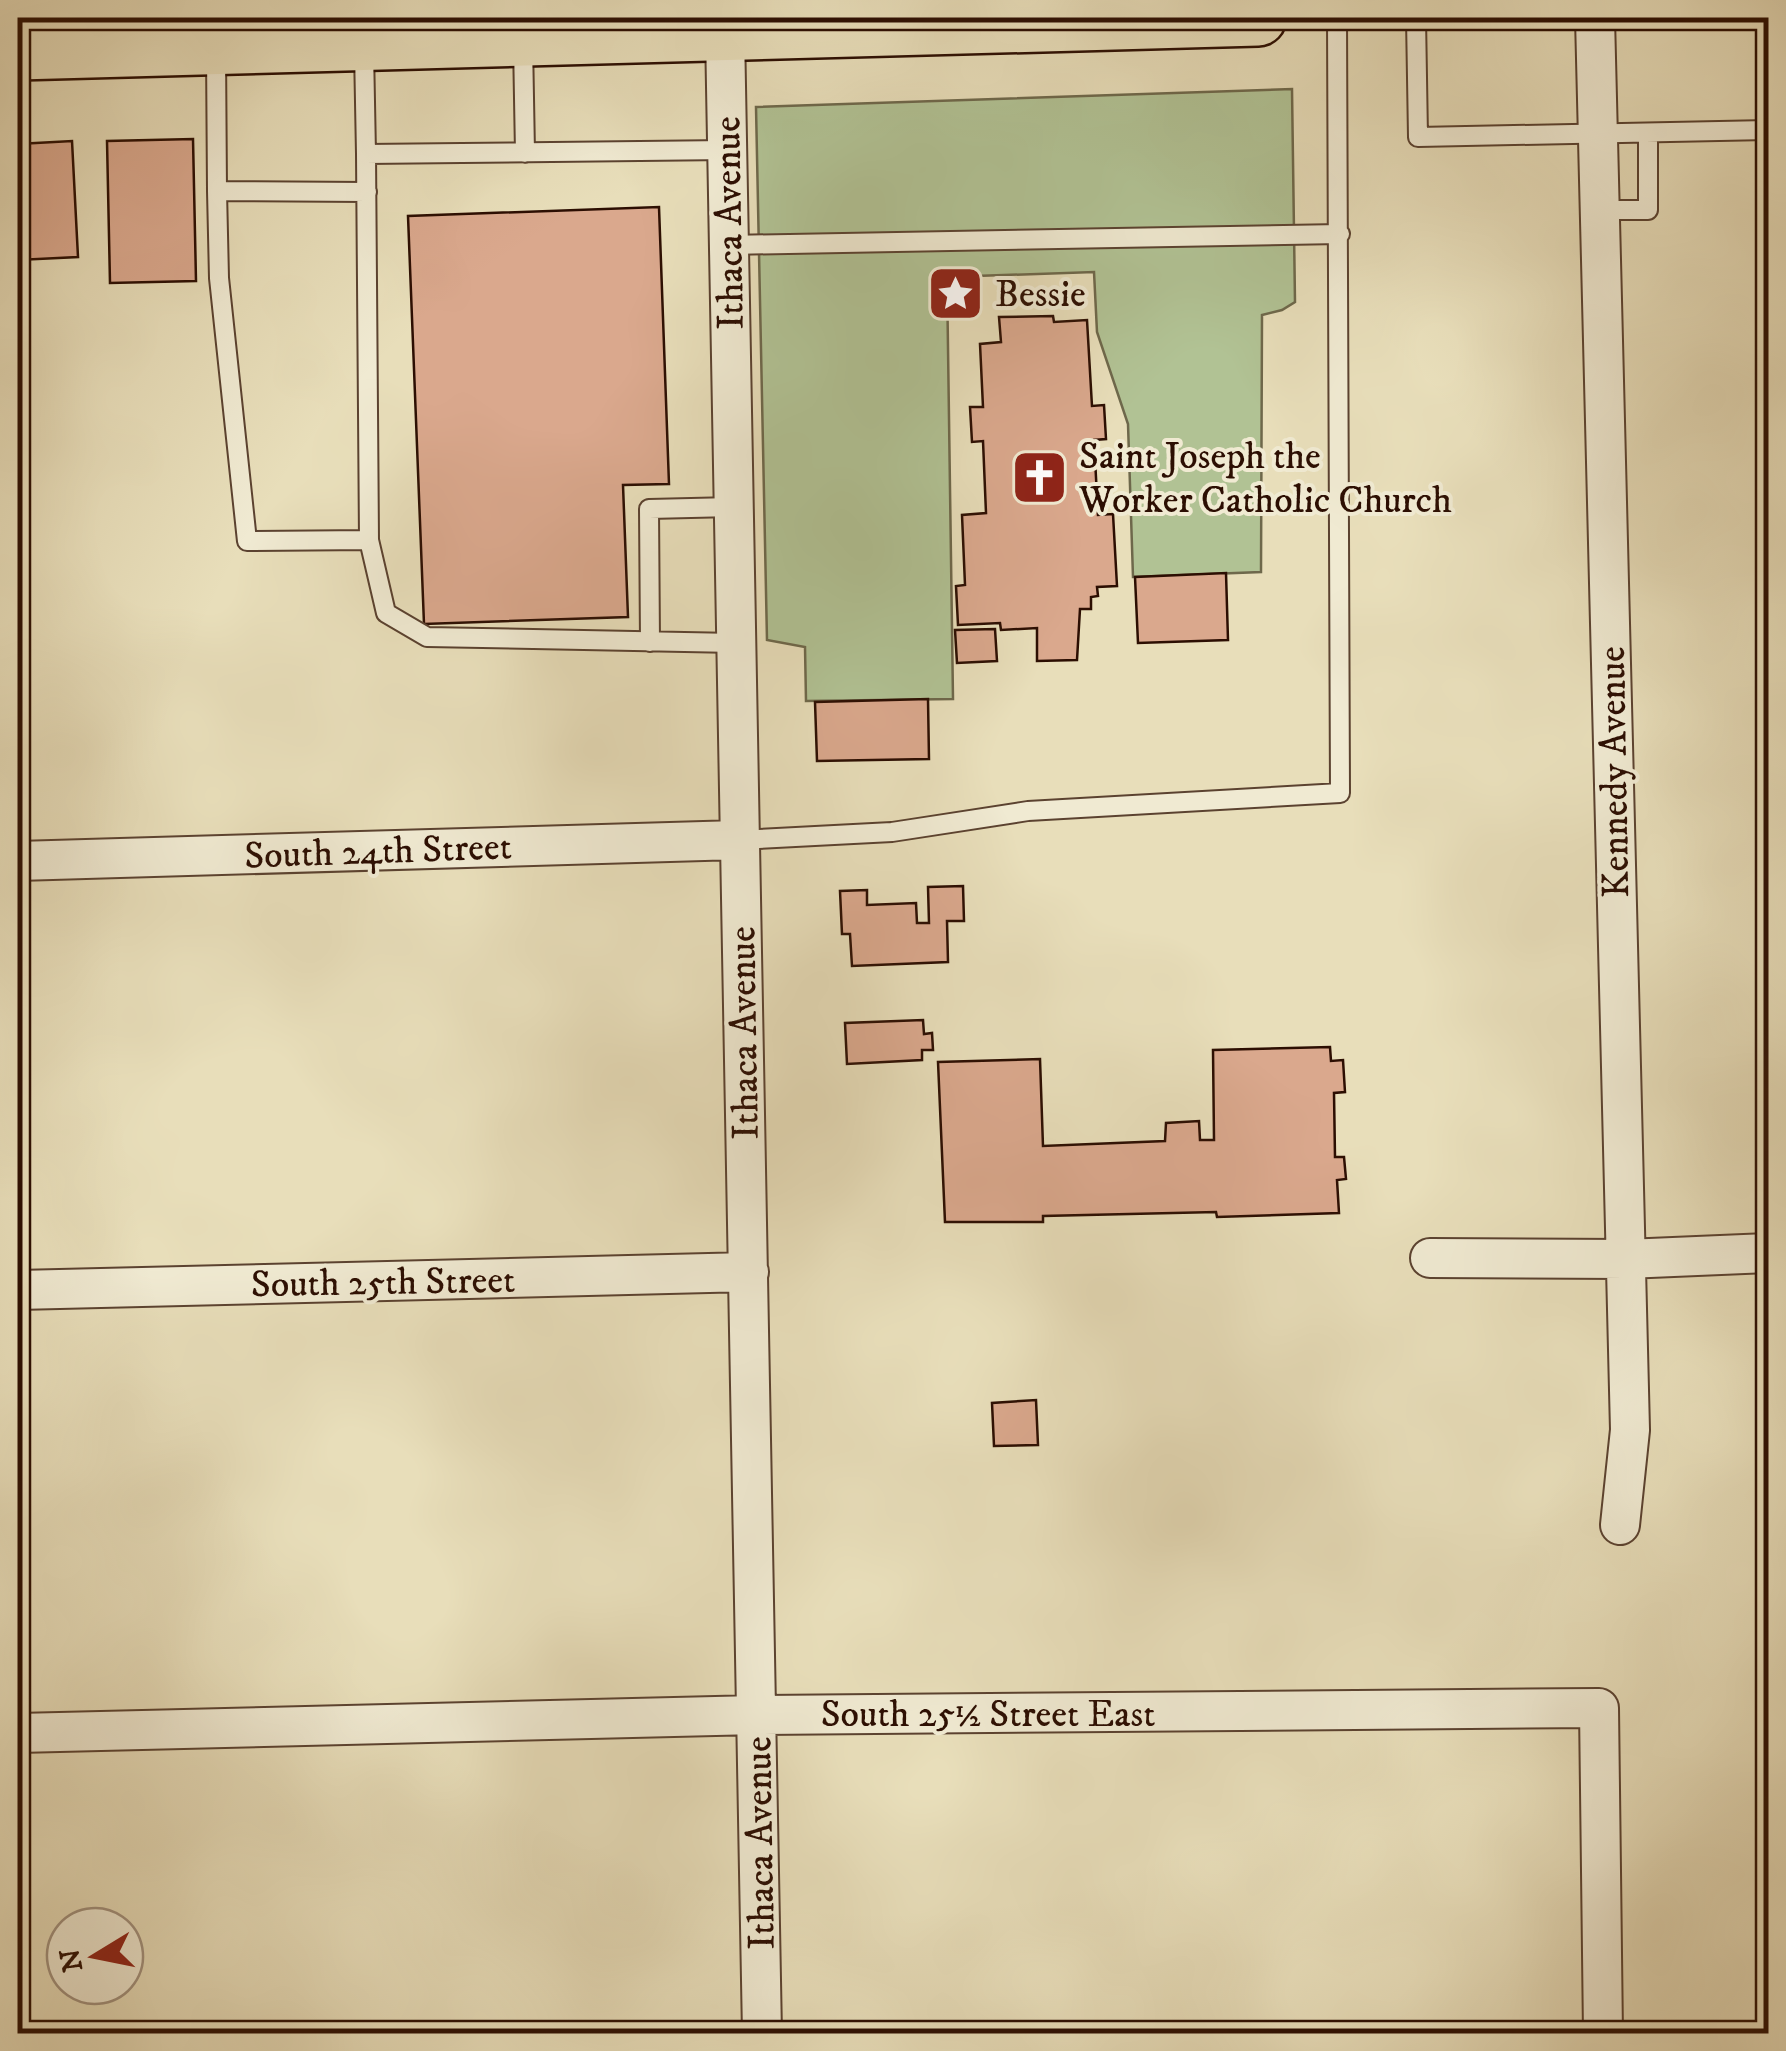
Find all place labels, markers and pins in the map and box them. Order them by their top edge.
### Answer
place icon: Bessie [926,263,986,323]
place label: Bessie [995,271,1086,319]
place label: Saint Joseph the Worker Catholic Church [1078,433,1452,525]
church icon: Saint Joseph the Worker Catholic Church [1010,447,1070,507]

